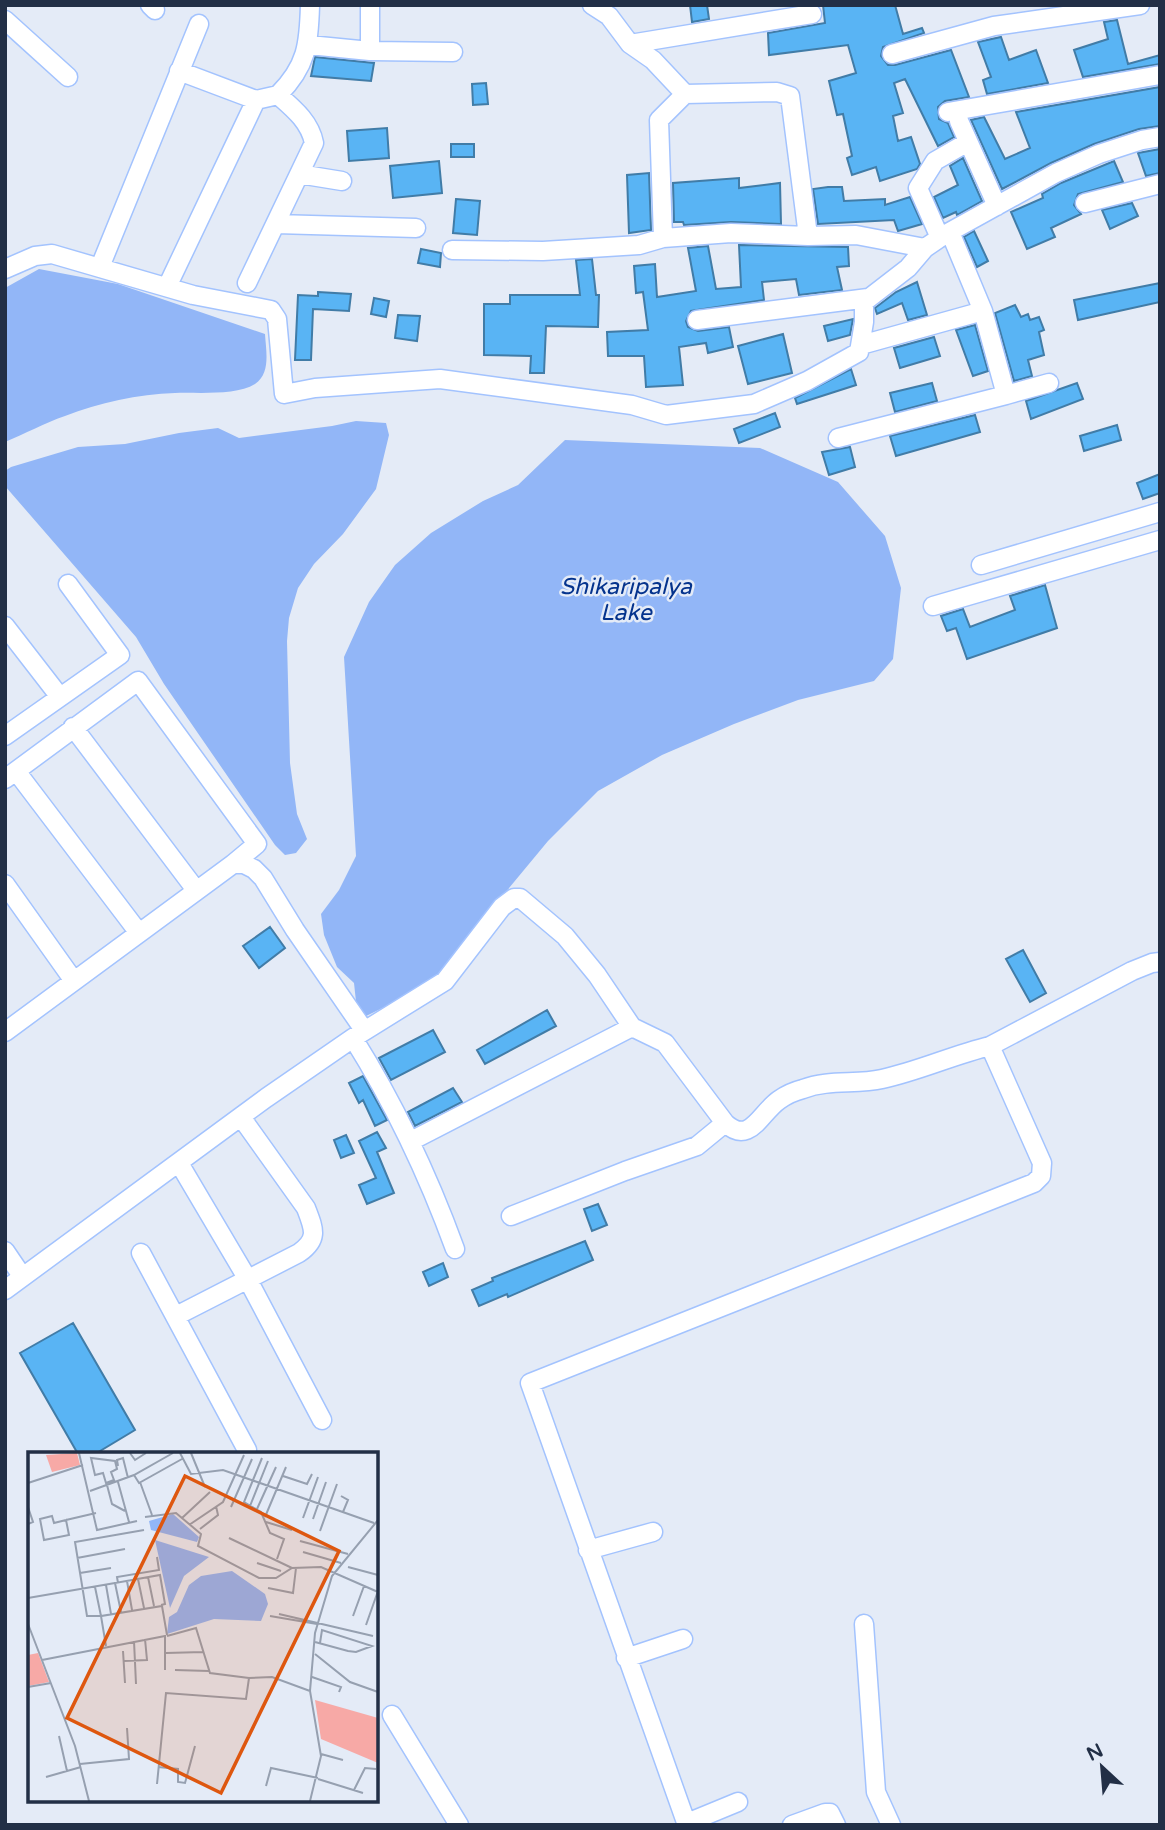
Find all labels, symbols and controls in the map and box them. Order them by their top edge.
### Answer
water label: Shikaripalya Lake [560,573,693,627]
inset map [28,1452,378,1802]
north arrow [1067,1732,1137,1802]
text: N [1083,1739,1107,1766]

